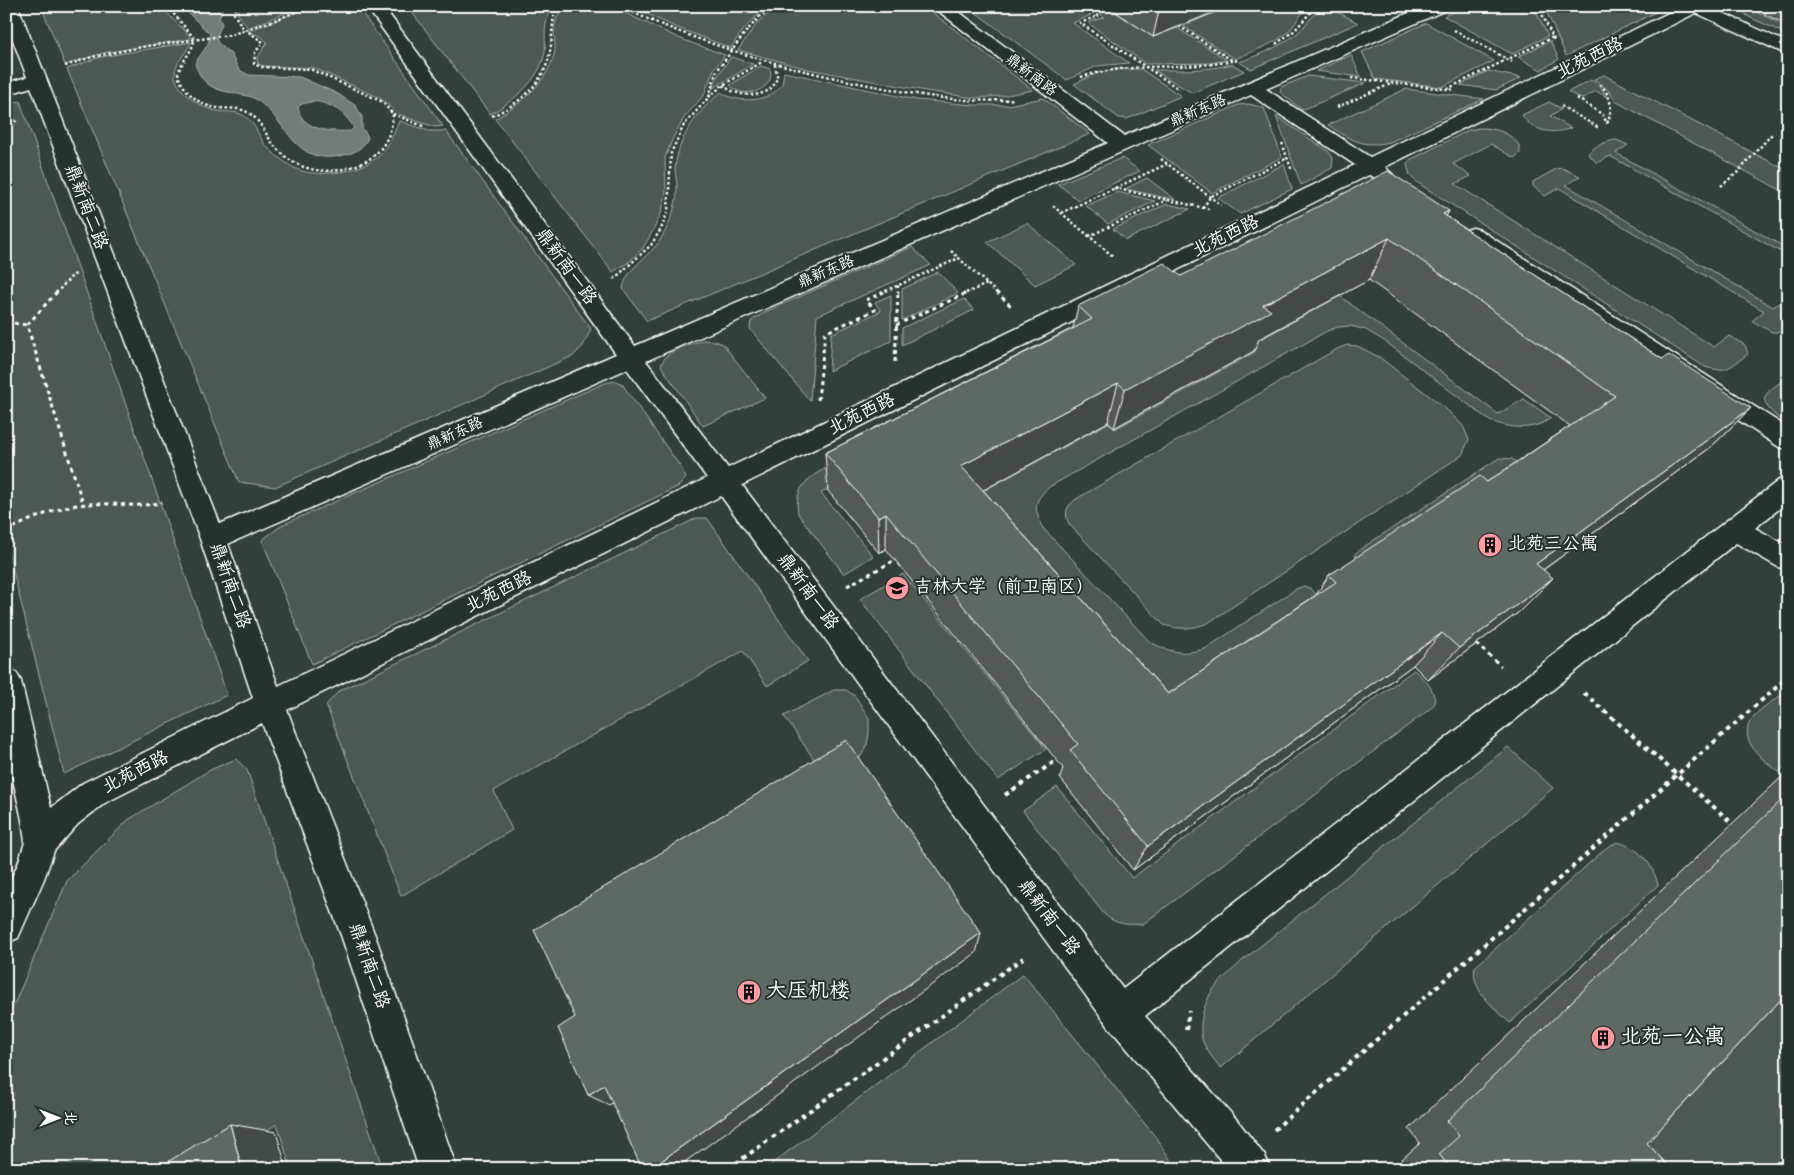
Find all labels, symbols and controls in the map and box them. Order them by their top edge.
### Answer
street label: 北苑西路 [1552,32,1628,86]
street label: 鼎新南路 [1000,48,1062,102]
street label: 鼎新东路 [1166,89,1230,133]
street label: 鼎新南二路 [57,160,113,254]
street label: 北苑西路 [1188,210,1264,264]
street label: 鼎新南一路 [528,223,602,311]
street label: 鼎新东路 [794,250,858,294]
street label: 北苑西路 [824,388,900,442]
street label: 鼎新东路 [423,412,487,456]
building icon: 北苑三公寓 [1477,532,1503,558]
place label: 北苑三公寓 [1508,532,1598,558]
street label: 鼎新南二路 [202,539,256,633]
street label: 鼎新南一路 [770,548,844,636]
street label: 北苑西路 [461,566,537,620]
school or university icon: 吉林大学（前卫南区） [884,575,910,601]
place label: 吉林大学（前卫南区） [914,575,1094,601]
street label: 北苑西路 [98,745,174,801]
street label: 鼎新南一路 [1011,874,1085,962]
street label: 鼎新南二路 [341,919,395,1013]
place label: 大压机楼 [766,977,850,1007]
building icon: 大压机楼 [736,979,762,1005]
place label: 北苑一公寓 [1620,1023,1725,1053]
building icon: 北苑一公寓 [1590,1025,1616,1051]
north arrow [32,1092,82,1142]
text: 北 [59,1111,80,1125]

